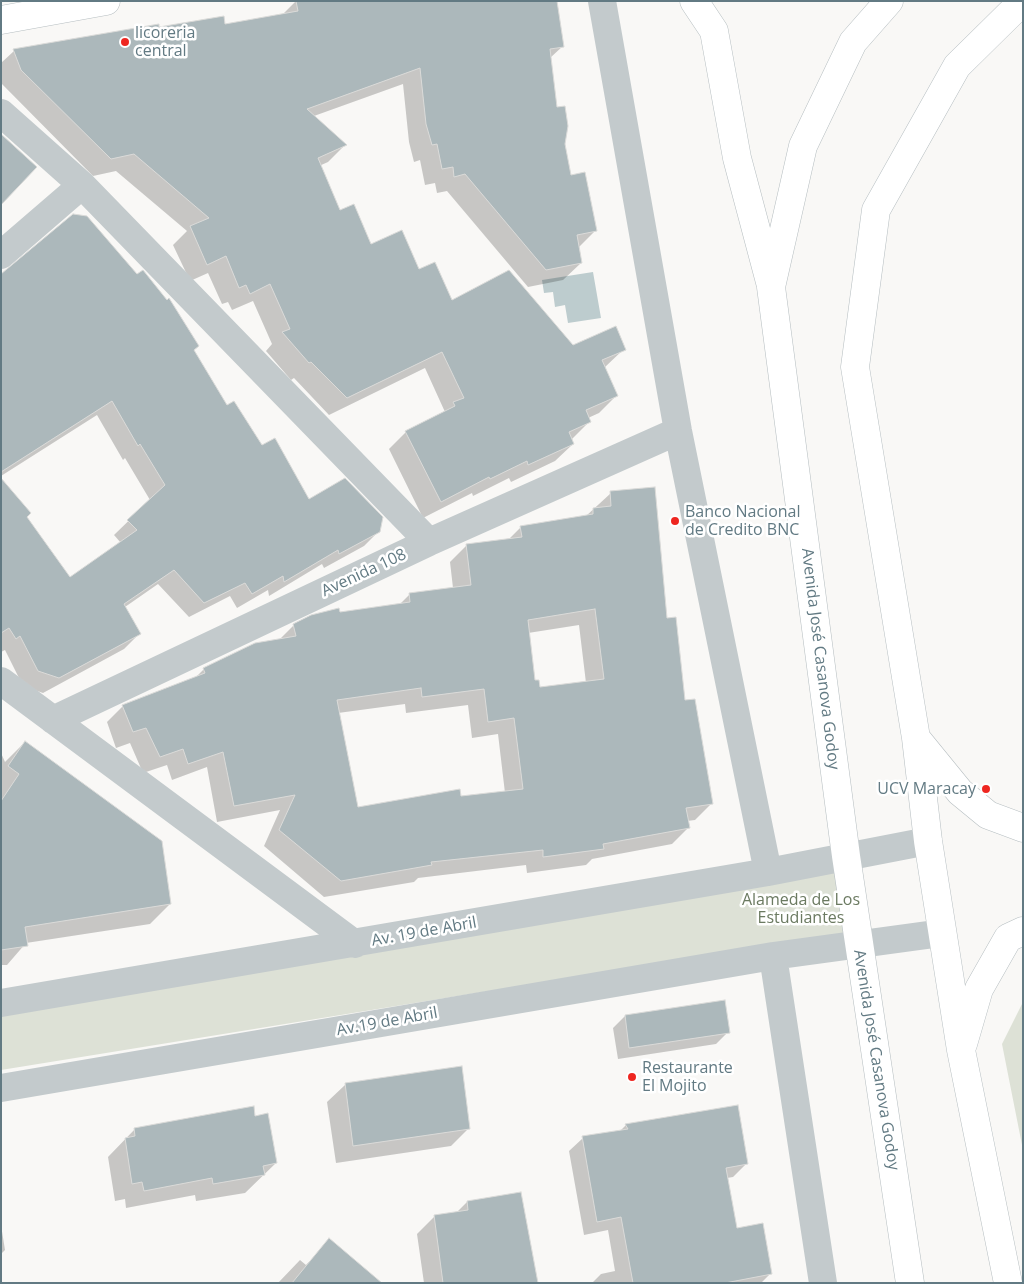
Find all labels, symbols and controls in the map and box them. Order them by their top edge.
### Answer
place label: licoreria central [135,23,195,61]
marker: licoreria central [119,36,131,48]
place label: Banco Nacional de Credito BNC [685,502,800,540]
marker: Banco Nacional de Credito BNC [669,515,681,527]
street label: Avenida 108 [319,545,409,601]
street label: Avenida José Casanova Godoy [797,547,843,771]
place label: UCV Maracay [877,779,976,799]
marker: UCV Maracay [980,783,992,795]
park label: Alameda de Los Estudiantes [742,890,860,928]
street label: Av. 19 de Abril [370,913,478,951]
street label: Avenida José Casanova Godoy [849,948,903,1172]
street label: Av.19 de Abril [335,1004,439,1040]
place label: Restaurante El Mojito [642,1058,733,1096]
marker: Restaurante El Mojito [626,1071,638,1083]

